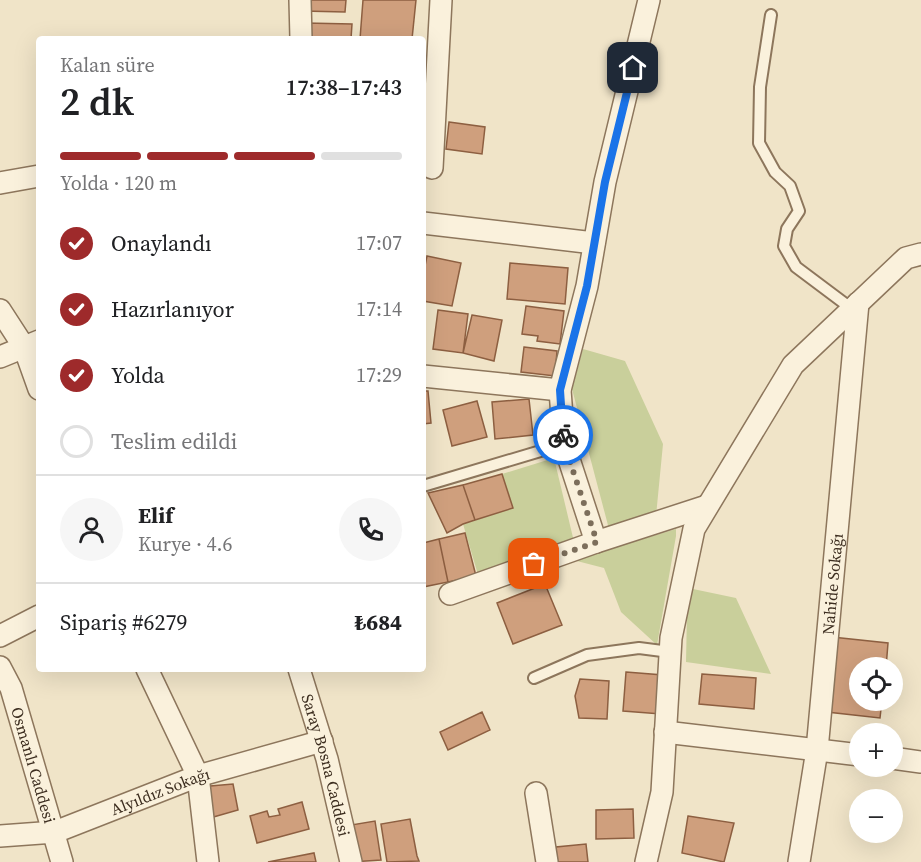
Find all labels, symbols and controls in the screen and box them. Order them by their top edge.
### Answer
pin [607,42,658,93]
text: Kalan süre [60,51,155,79]
icon: home [616,51,649,84]
text: 17:38–17:43 [286,72,402,102]
text: 2 dk [60,75,134,128]
text: Yolda · 120 m [60,169,177,197]
icon: check [60,227,93,260]
text: Onaylandı [111,228,211,258]
text: 17:07 [356,229,402,257]
icon: check [60,293,93,326]
text: Hazırlanıyor [111,294,234,324]
text: 17:14 [356,295,402,323]
icon: check [60,359,93,392]
text: Yolda [111,360,165,390]
text: 17:29 [356,361,402,389]
courier [533,405,593,465]
icon: bike [547,419,580,452]
text: Teslim edildi [111,426,237,456]
button: person [60,498,123,561]
button: phone [339,498,402,561]
text: Elif [138,500,173,530]
text: Kurye · 4.6 [138,530,233,558]
street label: Nahide Sokağı [817,532,848,636]
pin [508,538,559,589]
icon: bag [517,547,550,580]
text: Sipariş #6279 [60,607,188,637]
text: ₺684 [354,607,402,637]
map controls [849,657,903,843]
button: locate [849,657,903,711]
street label: Saray Bosna Caddesi [296,691,356,839]
street label: Osmanlı Caddesi [6,704,61,826]
button: + [849,723,903,777]
street label: Alyıldız Sokağı [107,762,212,820]
button: − [849,789,903,843]

